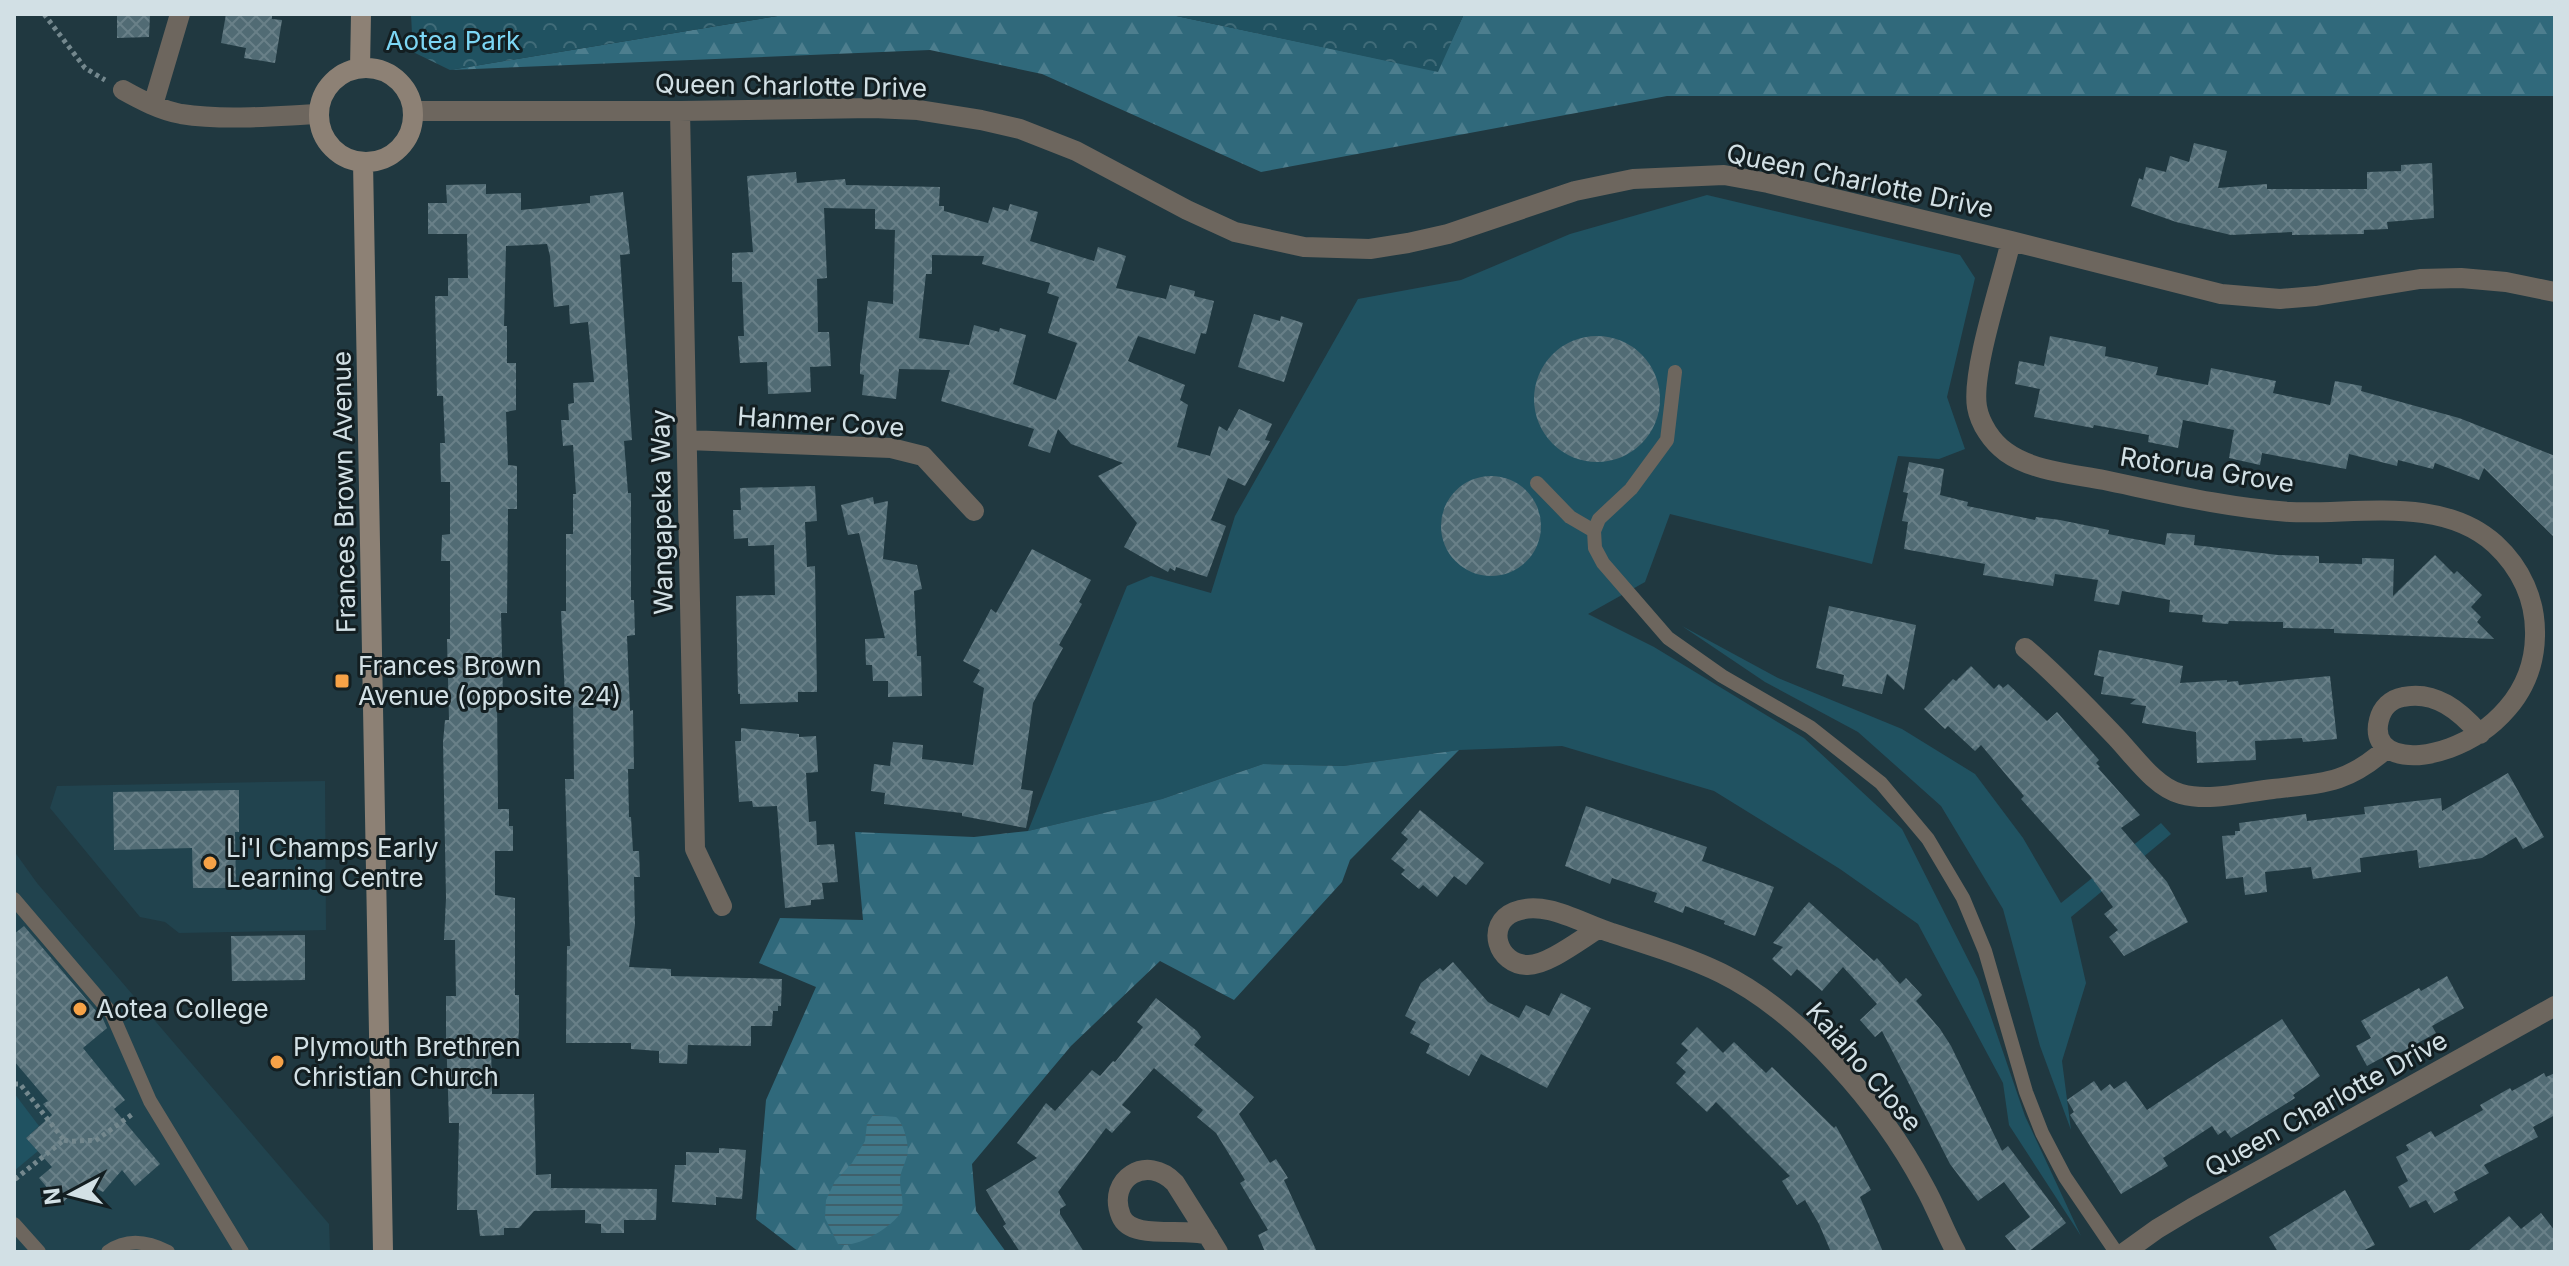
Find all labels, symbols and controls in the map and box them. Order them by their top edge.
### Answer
park label: Aotea Park [386,25,520,56]
street label: Queen Charlotte Drive [655,68,927,103]
street label: Queen Charlotte Drive [1724,137,1997,224]
street label: Frances Brown Avenue [326,351,361,633]
street label: Hanmer Cove [736,400,906,443]
street label: Wangapeka Way [644,409,679,615]
street label: Rotorua Grove [2118,440,2296,499]
place label: Frances Brown Avenue (opposite 24) [358,650,621,711]
marker: Frances Brown Avenue (opposite 24) [333,672,351,690]
place label: Li'l Champs Early Learning Centre [226,832,439,893]
marker: Li'l Champs Early Learning Centre [201,854,219,872]
place label: Aotea College [96,993,269,1024]
street label: Kaiaho Close [1800,996,1929,1138]
marker: Aotea College [71,1000,89,1018]
street label: Queen Charlotte Drive [2199,1024,2452,1183]
place label: Plymouth Brethren Christian Church [293,1031,521,1092]
marker: Plymouth Brethren Christian Church [268,1053,286,1071]
north arrow [32,1154,112,1234]
text: N [38,1187,66,1206]

